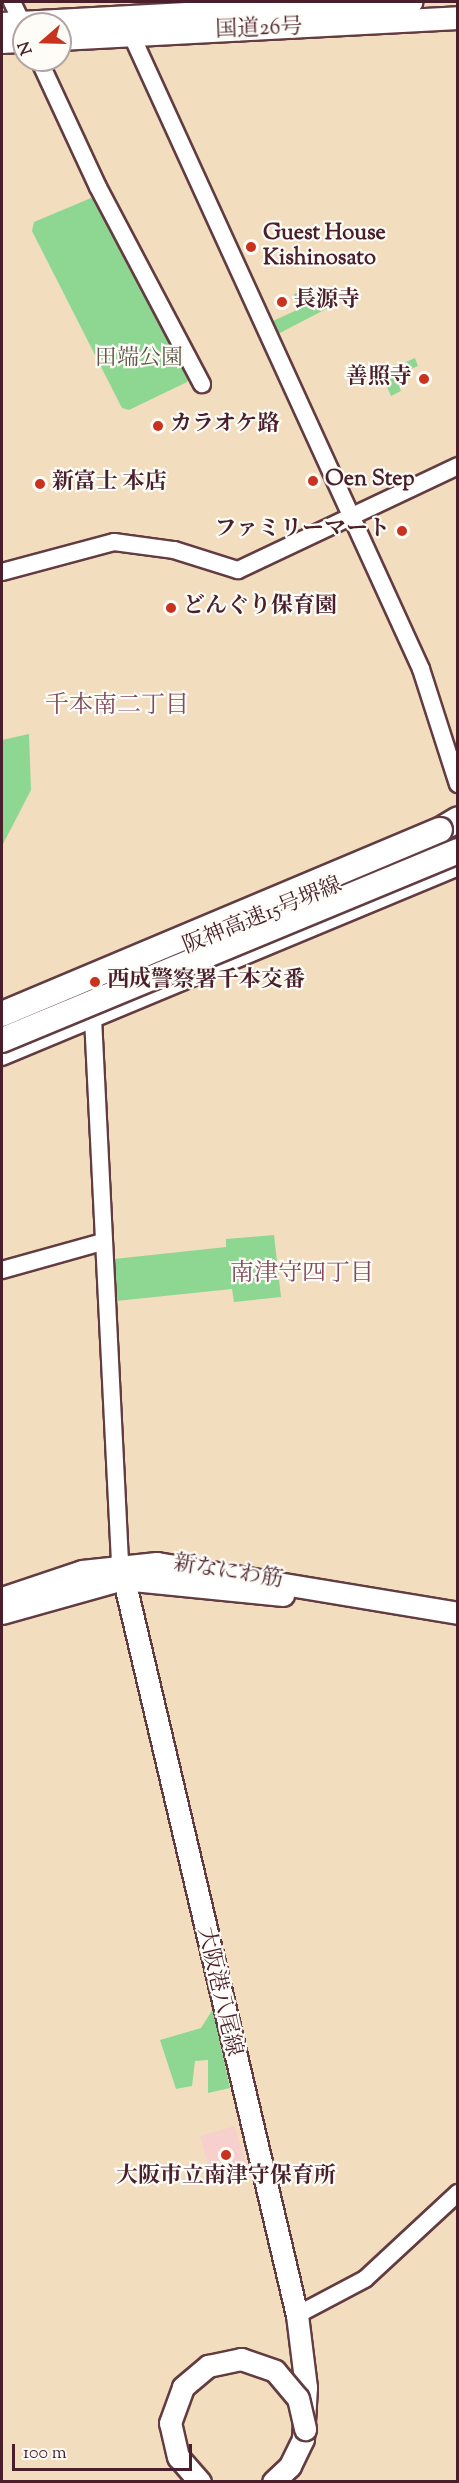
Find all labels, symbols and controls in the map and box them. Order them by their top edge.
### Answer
north arrow [12,12,72,72]
street label: 国道26号 [215,15,303,45]
text: N [14,38,39,58]
place label: Guest House Kishinosato [263,221,386,272]
marker: Guest House Kishinosato [244,240,258,254]
place label: 長源寺 [294,289,360,315]
marker: 長源寺 [275,295,289,309]
park label: 田端公園 [95,347,183,373]
place label: 善照寺 [346,366,412,392]
marker: 善照寺 [417,372,431,386]
place label: カラオケ路 [170,413,280,439]
marker: カラオケ路 [151,419,165,433]
place label: Oen Step [325,468,415,494]
place label: 新富士 本店 [52,471,167,497]
marker: Oen Step [306,474,320,488]
marker: 新富士 本店 [33,477,47,491]
place label: ファミリーマート [214,518,390,544]
marker: ファミリーマート [395,524,409,538]
place label: どんぐり保育園 [183,595,337,621]
marker: どんぐり保育園 [164,601,178,615]
district label: 千本南二丁目 [45,693,189,721]
street label: 阪神高速15号堺線 [180,873,346,961]
place label: 西成警察署千本交番 [107,969,305,995]
marker: 西成警察署千本交番 [88,975,102,989]
district label: 南津守四丁目 [230,1261,374,1289]
street label: 新なにわ筋 [172,1551,284,1595]
street label: 大阪港八尾線 [190,1925,246,2059]
marker: 大阪市立南津守保育所 [219,2148,233,2162]
place label: 大阪市立南津守保育所 [116,2165,336,2191]
scale bar [15,2432,195,2470]
text: 100 m [23,2441,67,2467]

